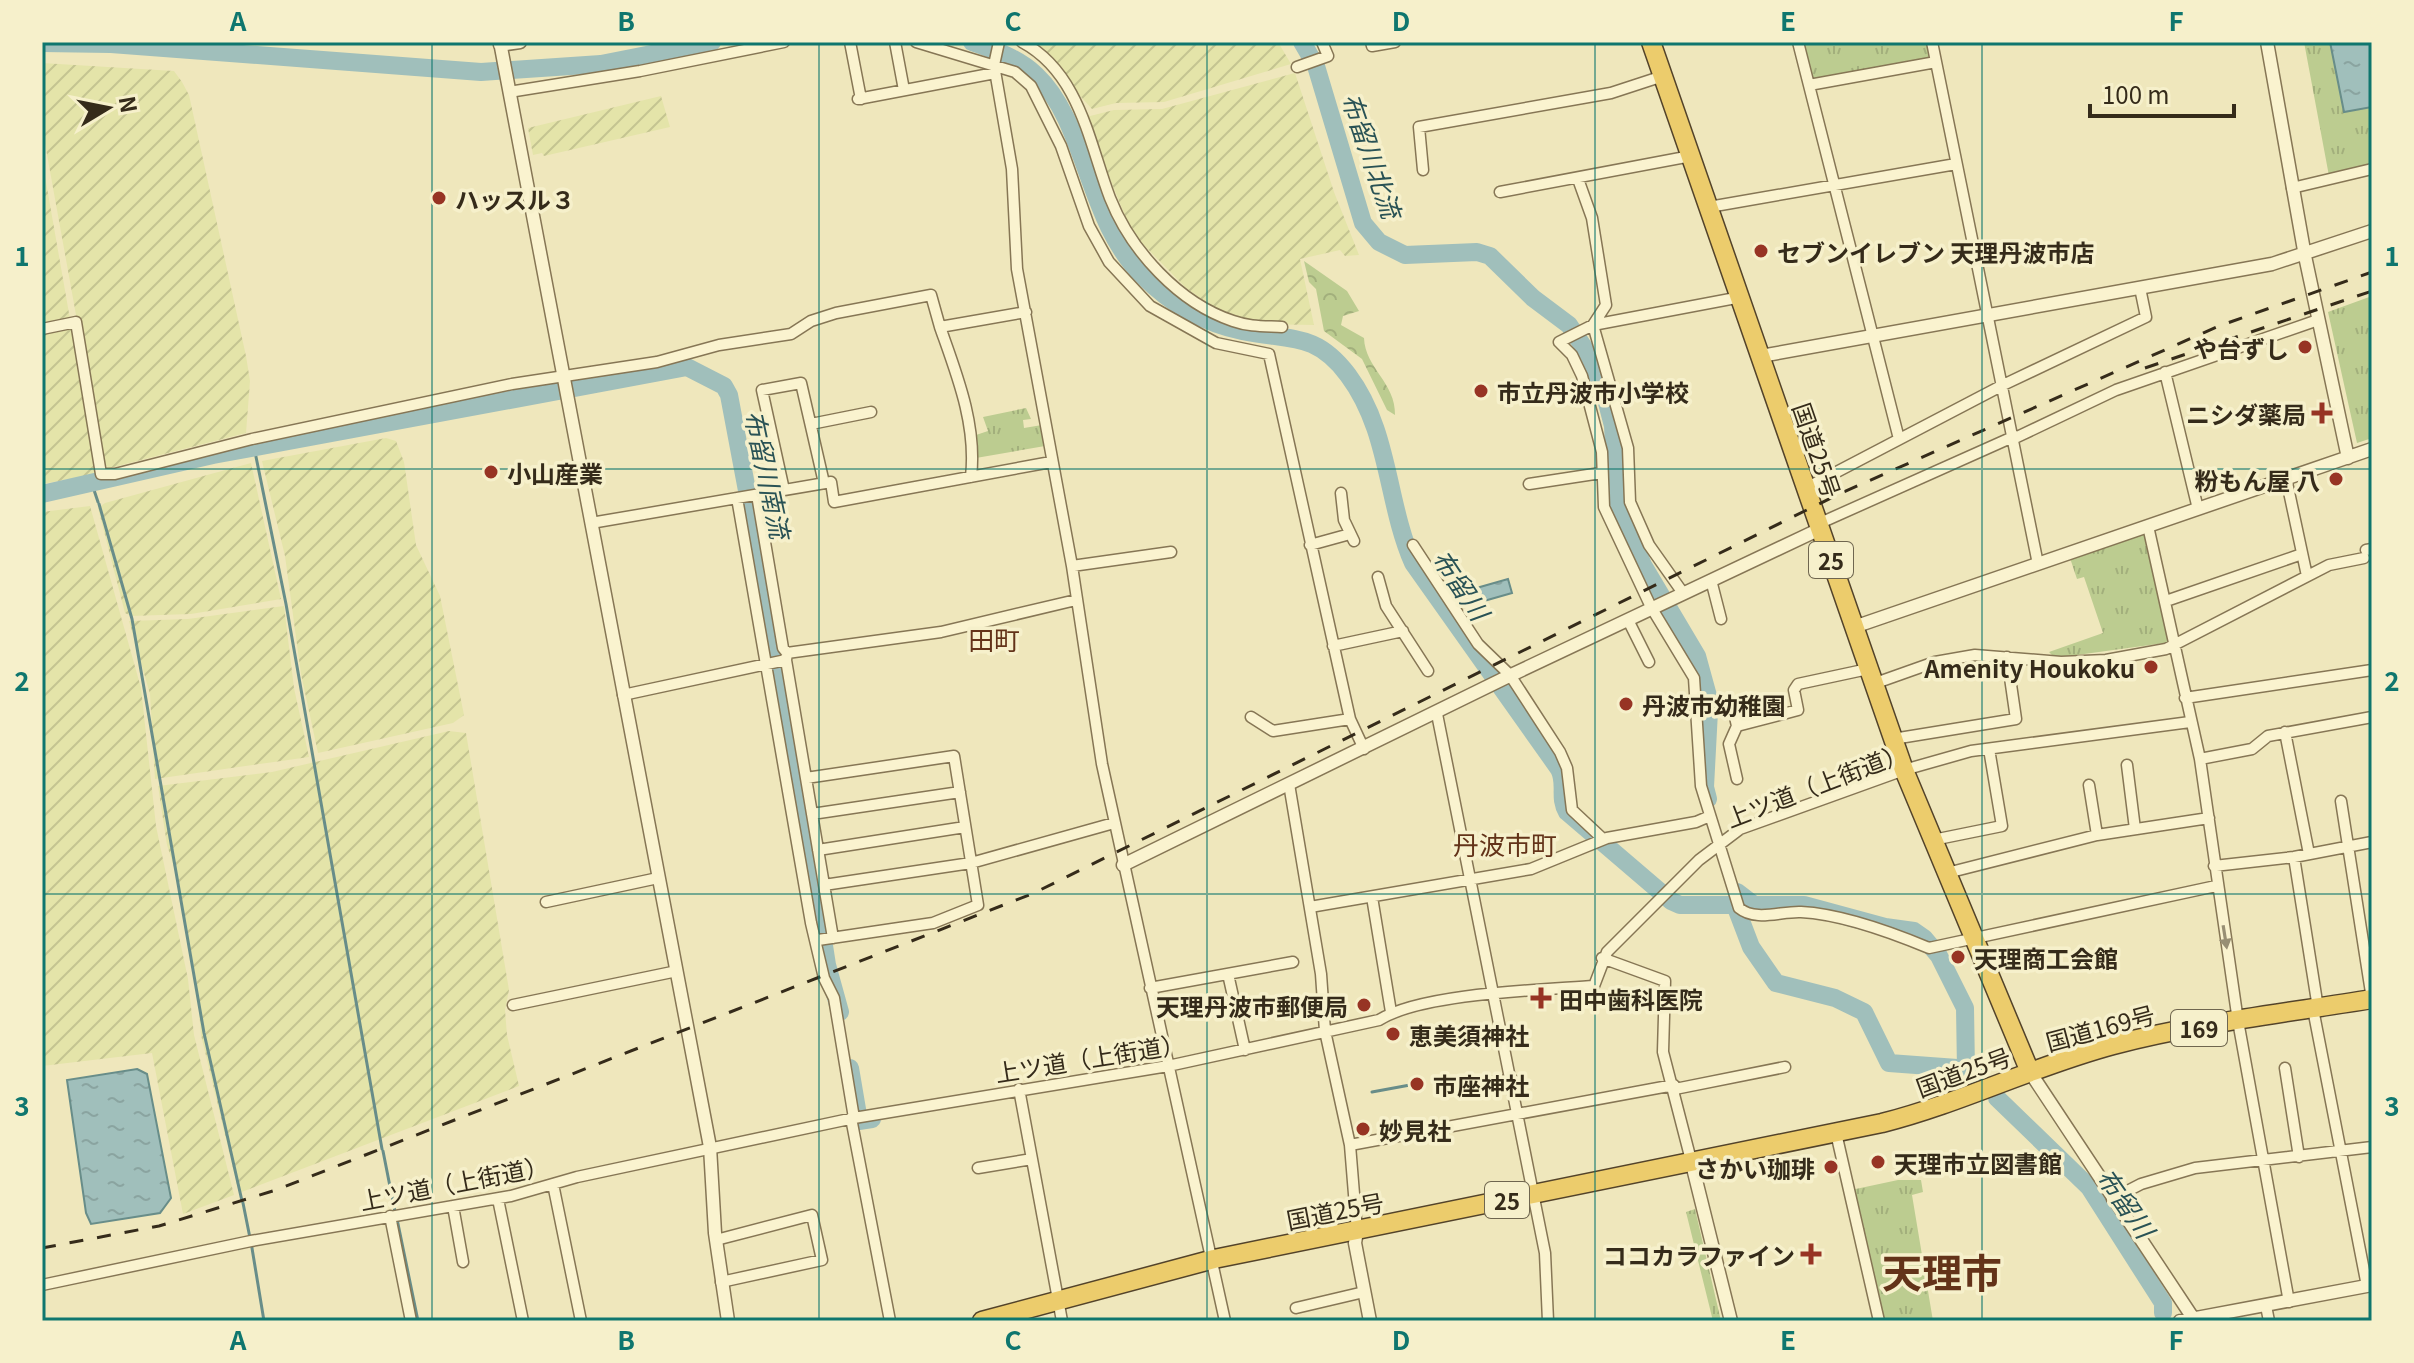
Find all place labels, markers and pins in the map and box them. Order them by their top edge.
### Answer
place label: ハッスル３ [455,181,575,216]
marker: ハッスル３ [430,189,448,207]
place label: セブンイレブン 天理丹波市店 [1777,234,2094,269]
marker: セブンイレブン 天理丹波市店 [1752,242,1770,260]
place label: や台ずし [2193,330,2289,365]
marker: や台ずし [2296,338,2314,356]
place label: 市立丹波市小学校 [1497,374,1689,409]
marker: 市立丹波市小学校 [1472,382,1490,400]
place label: ニシダ薬局 [2186,396,2306,431]
marker: ニシダ薬局 [2313,404,2331,422]
place label: 小山産業 [507,455,603,490]
place label: 粉もん屋 八 [2195,462,2320,497]
marker: 小山産業 [482,463,500,481]
marker: 粉もん屋 八 [2327,470,2345,488]
place label: Amenity Houkoku [1923,650,2135,685]
marker: Amenity Houkoku [2142,658,2160,676]
place label: 丹波市幼稚園 [1642,687,1786,722]
marker: 丹波市幼稚園 [1617,695,1635,713]
place label: 天理商工会館 [1974,940,2118,975]
marker: 天理商工会館 [1949,948,1967,966]
place label: 田中歯科医院 [1559,981,1703,1016]
marker: 田中歯科医院 [1530,987,1552,1009]
place label: 天理丹波市郵便局 [1156,988,1348,1023]
marker: 天理丹波市郵便局 [1355,996,1373,1014]
place label: 恵美須神社 [1409,1017,1529,1052]
marker: 恵美須神社 [1384,1025,1402,1043]
place label: 市座神社 [1433,1067,1529,1102]
marker: 市座神社 [1408,1075,1426,1093]
place label: 妙見社 [1379,1112,1451,1147]
marker: 妙見社 [1354,1120,1372,1138]
place label: 天理市立図書館 [1894,1145,2062,1180]
place label: さかい珈琲 [1695,1150,1815,1185]
marker: 天理市立図書館 [1869,1153,1887,1171]
marker: さかい珈琲 [1822,1158,1840,1176]
place label: ココカラファイン [1603,1237,1795,1272]
marker: ココカラファイン [1802,1245,1820,1263]

